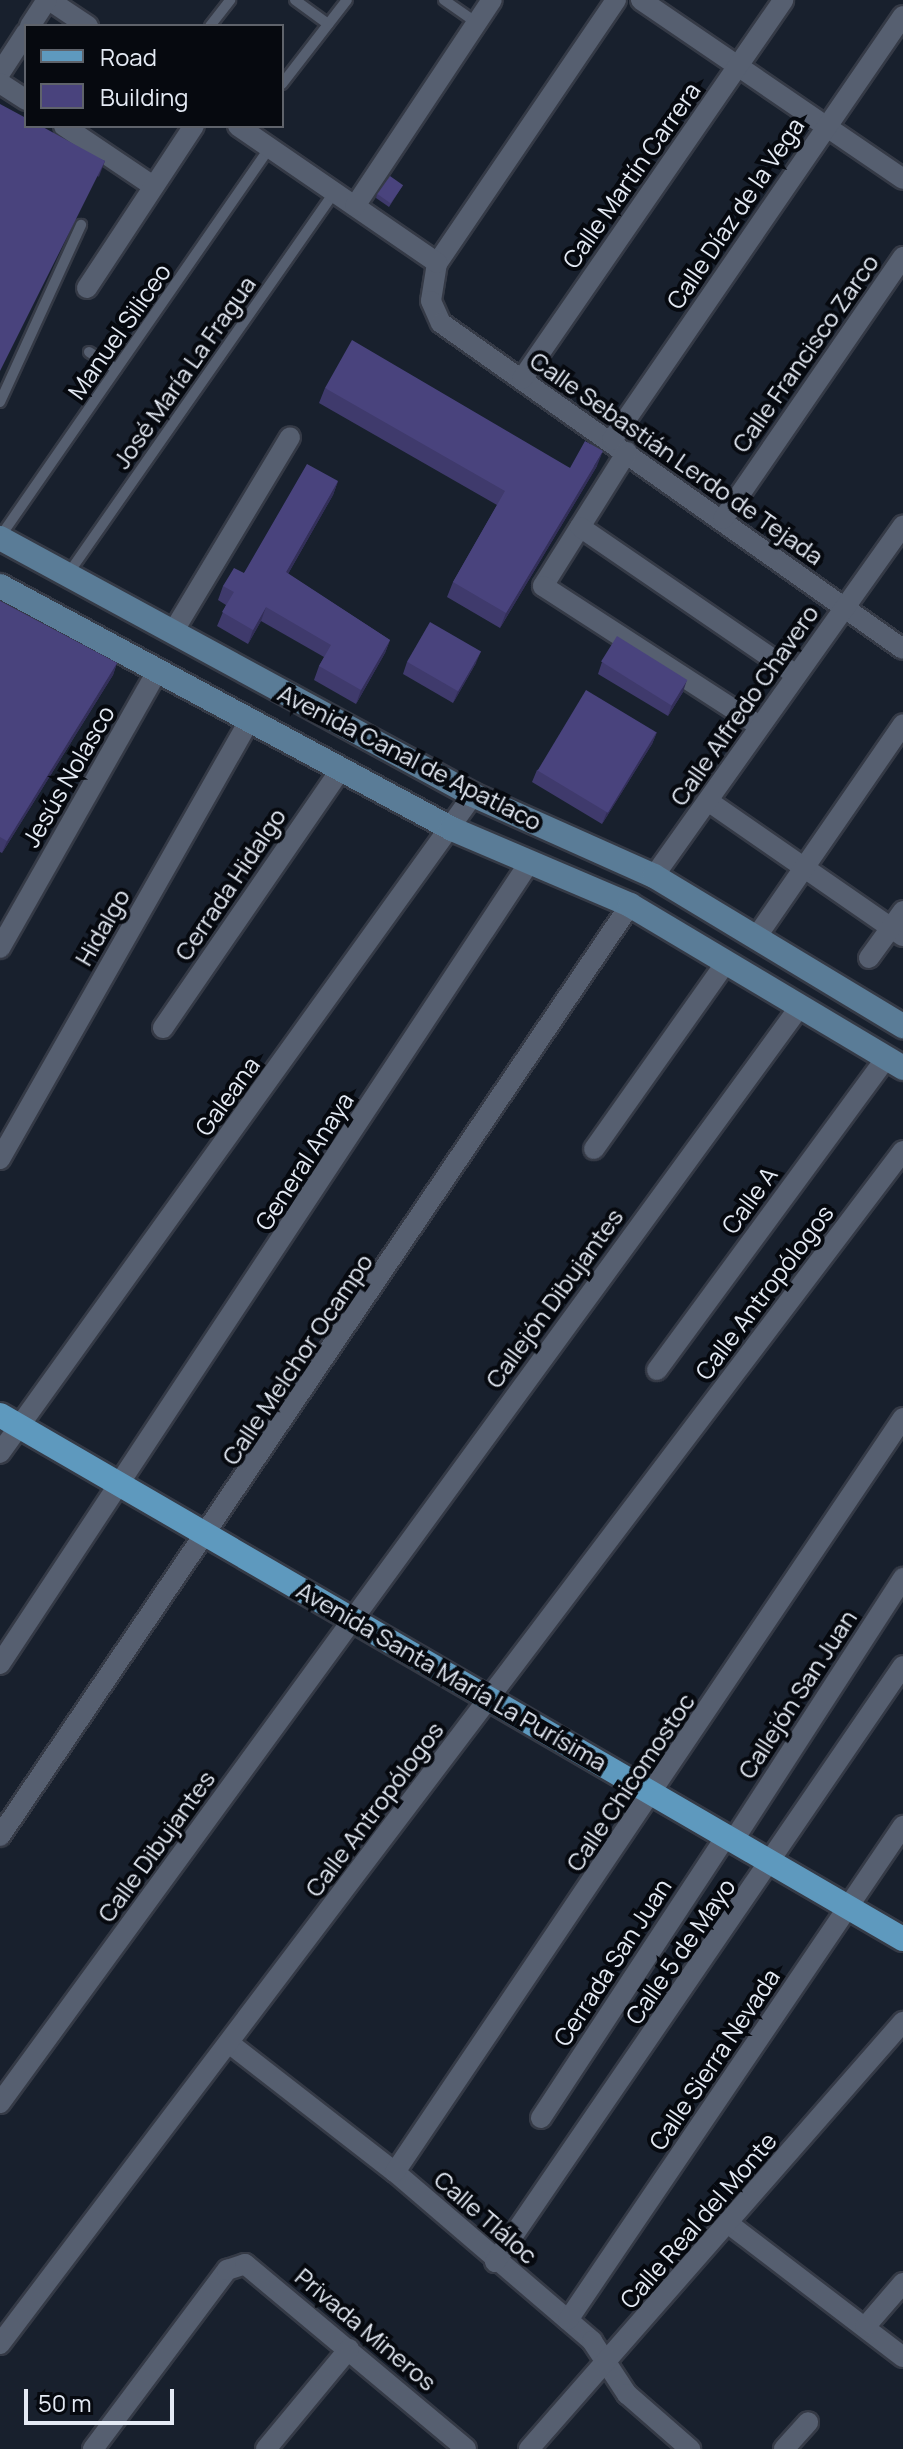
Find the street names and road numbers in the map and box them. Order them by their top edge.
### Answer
street label: Calle Martín Carrera [556,77,706,273]
street label: Calle Díaz de la Vega [660,112,810,314]
street label: Calle Francisco Zarco [726,249,884,457]
street label: Manuel Siliceo [62,258,176,404]
street label: José María La Fragua [107,270,261,474]
street label: Calle Sebastián Lerdo de Tejada [525,345,829,571]
street label: Calle Alfredo Chavero [664,599,824,811]
street label: Avenida Canal de Apatlaco [273,678,547,836]
street label: Jesús Nolasco [16,700,120,852]
street label: Cerrada Hidalgo [168,802,292,966]
street label: Hidalgo [69,884,135,970]
street label: Galeana [189,1051,265,1141]
street label: General Anaya [249,1087,359,1235]
street label: Calle A [715,1161,783,1239]
street label: Calle Antropólogos [689,1199,839,1385]
street label: Callejón Dibujantes [479,1203,629,1393]
street label: Calle Melchor Ocampo [216,1248,378,1470]
street label: Avenida Santa María La Purísima [292,1575,612,1777]
street label: Callejón San Juan [732,1604,862,1784]
street label: Calle Chicomostoc [560,1688,700,1876]
street label: Calle Antropólogos [299,1716,449,1902]
street label: Calle Dibujantes [91,1765,221,1927]
street label: Cerrada San Juan [547,1873,677,2051]
street label: Calle 5 de Mayo [619,1873,741,2029]
street label: Calle Sierra Nevada [643,1963,785,2155]
street label: Calle Real del Monte [614,2126,782,2314]
street label: Calle Tláloc [429,2165,543,2269]
street label: Privada Mineros [290,2262,442,2396]

